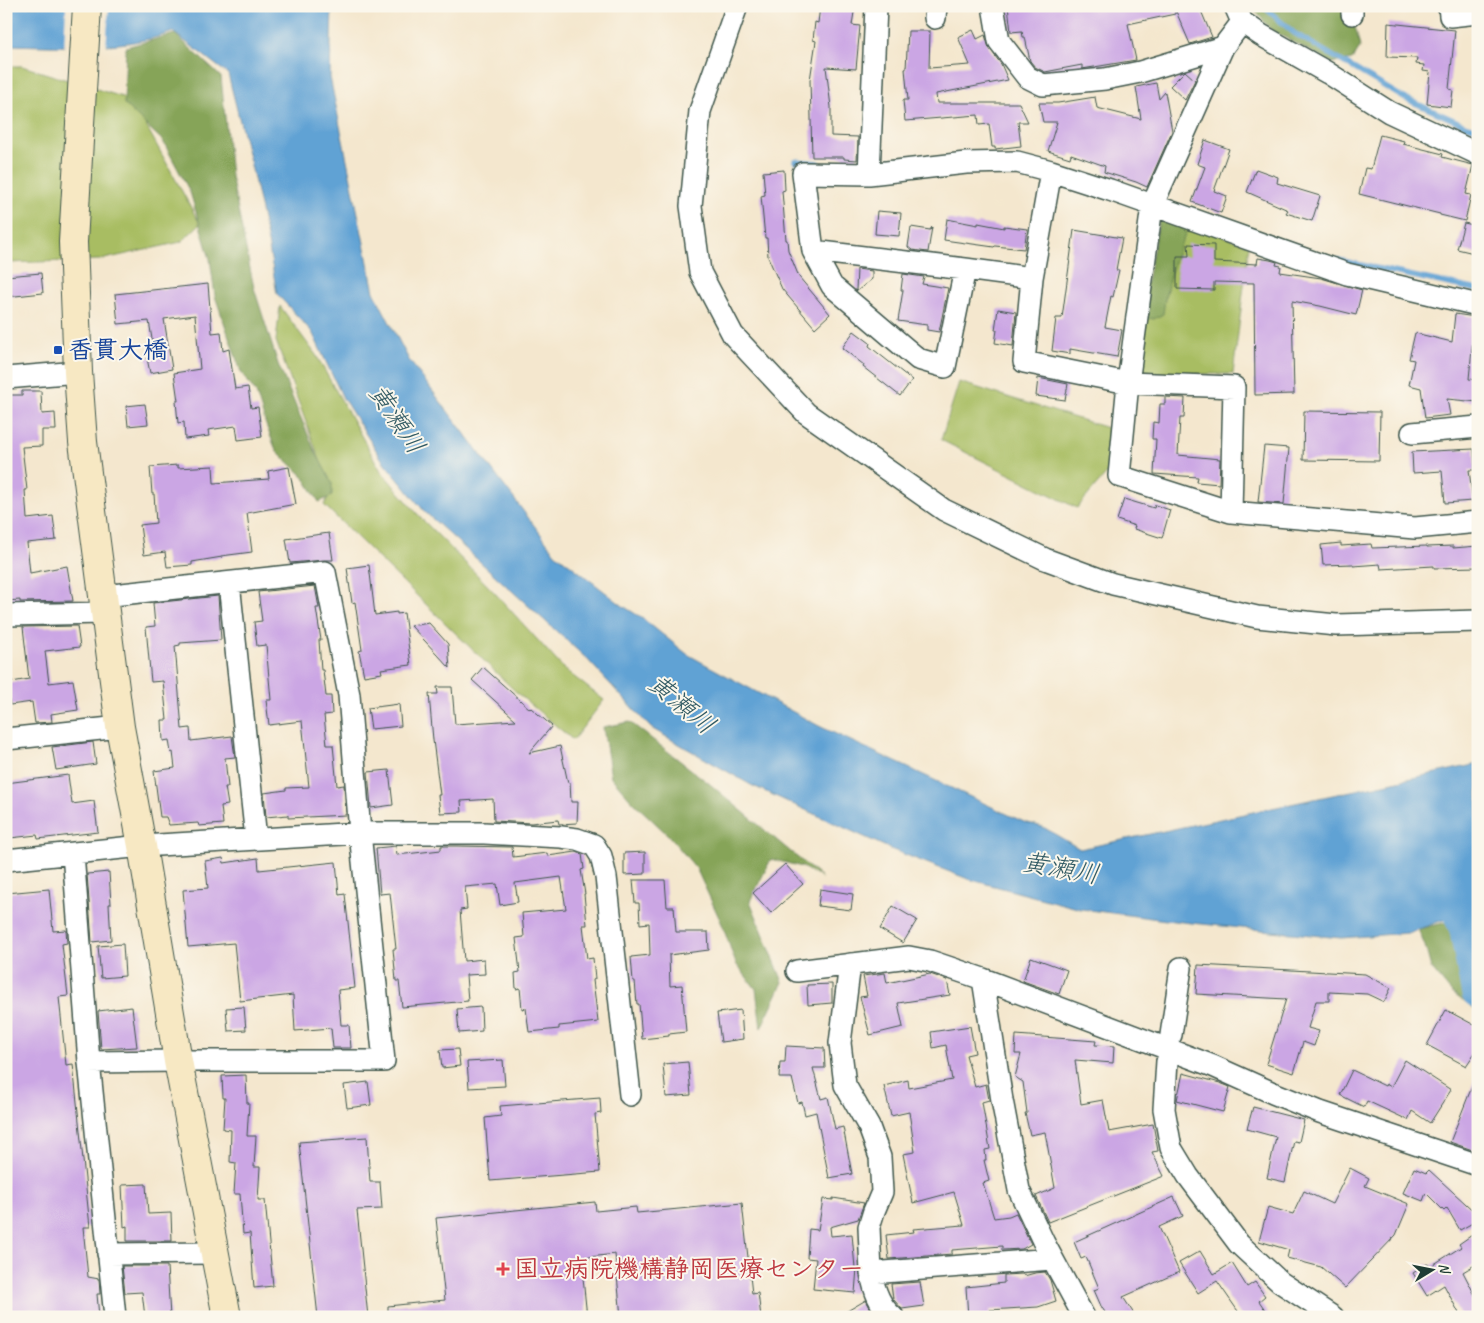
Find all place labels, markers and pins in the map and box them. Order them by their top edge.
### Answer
place label: 香貫大橋 [68,334,168,366]
marker: 香貫大橋 [52,344,64,356]
place label: 国立病院機構静岡医療センター [514,1253,864,1285]
marker: 国立病院機構静岡医療センター [496,1262,510,1276]

